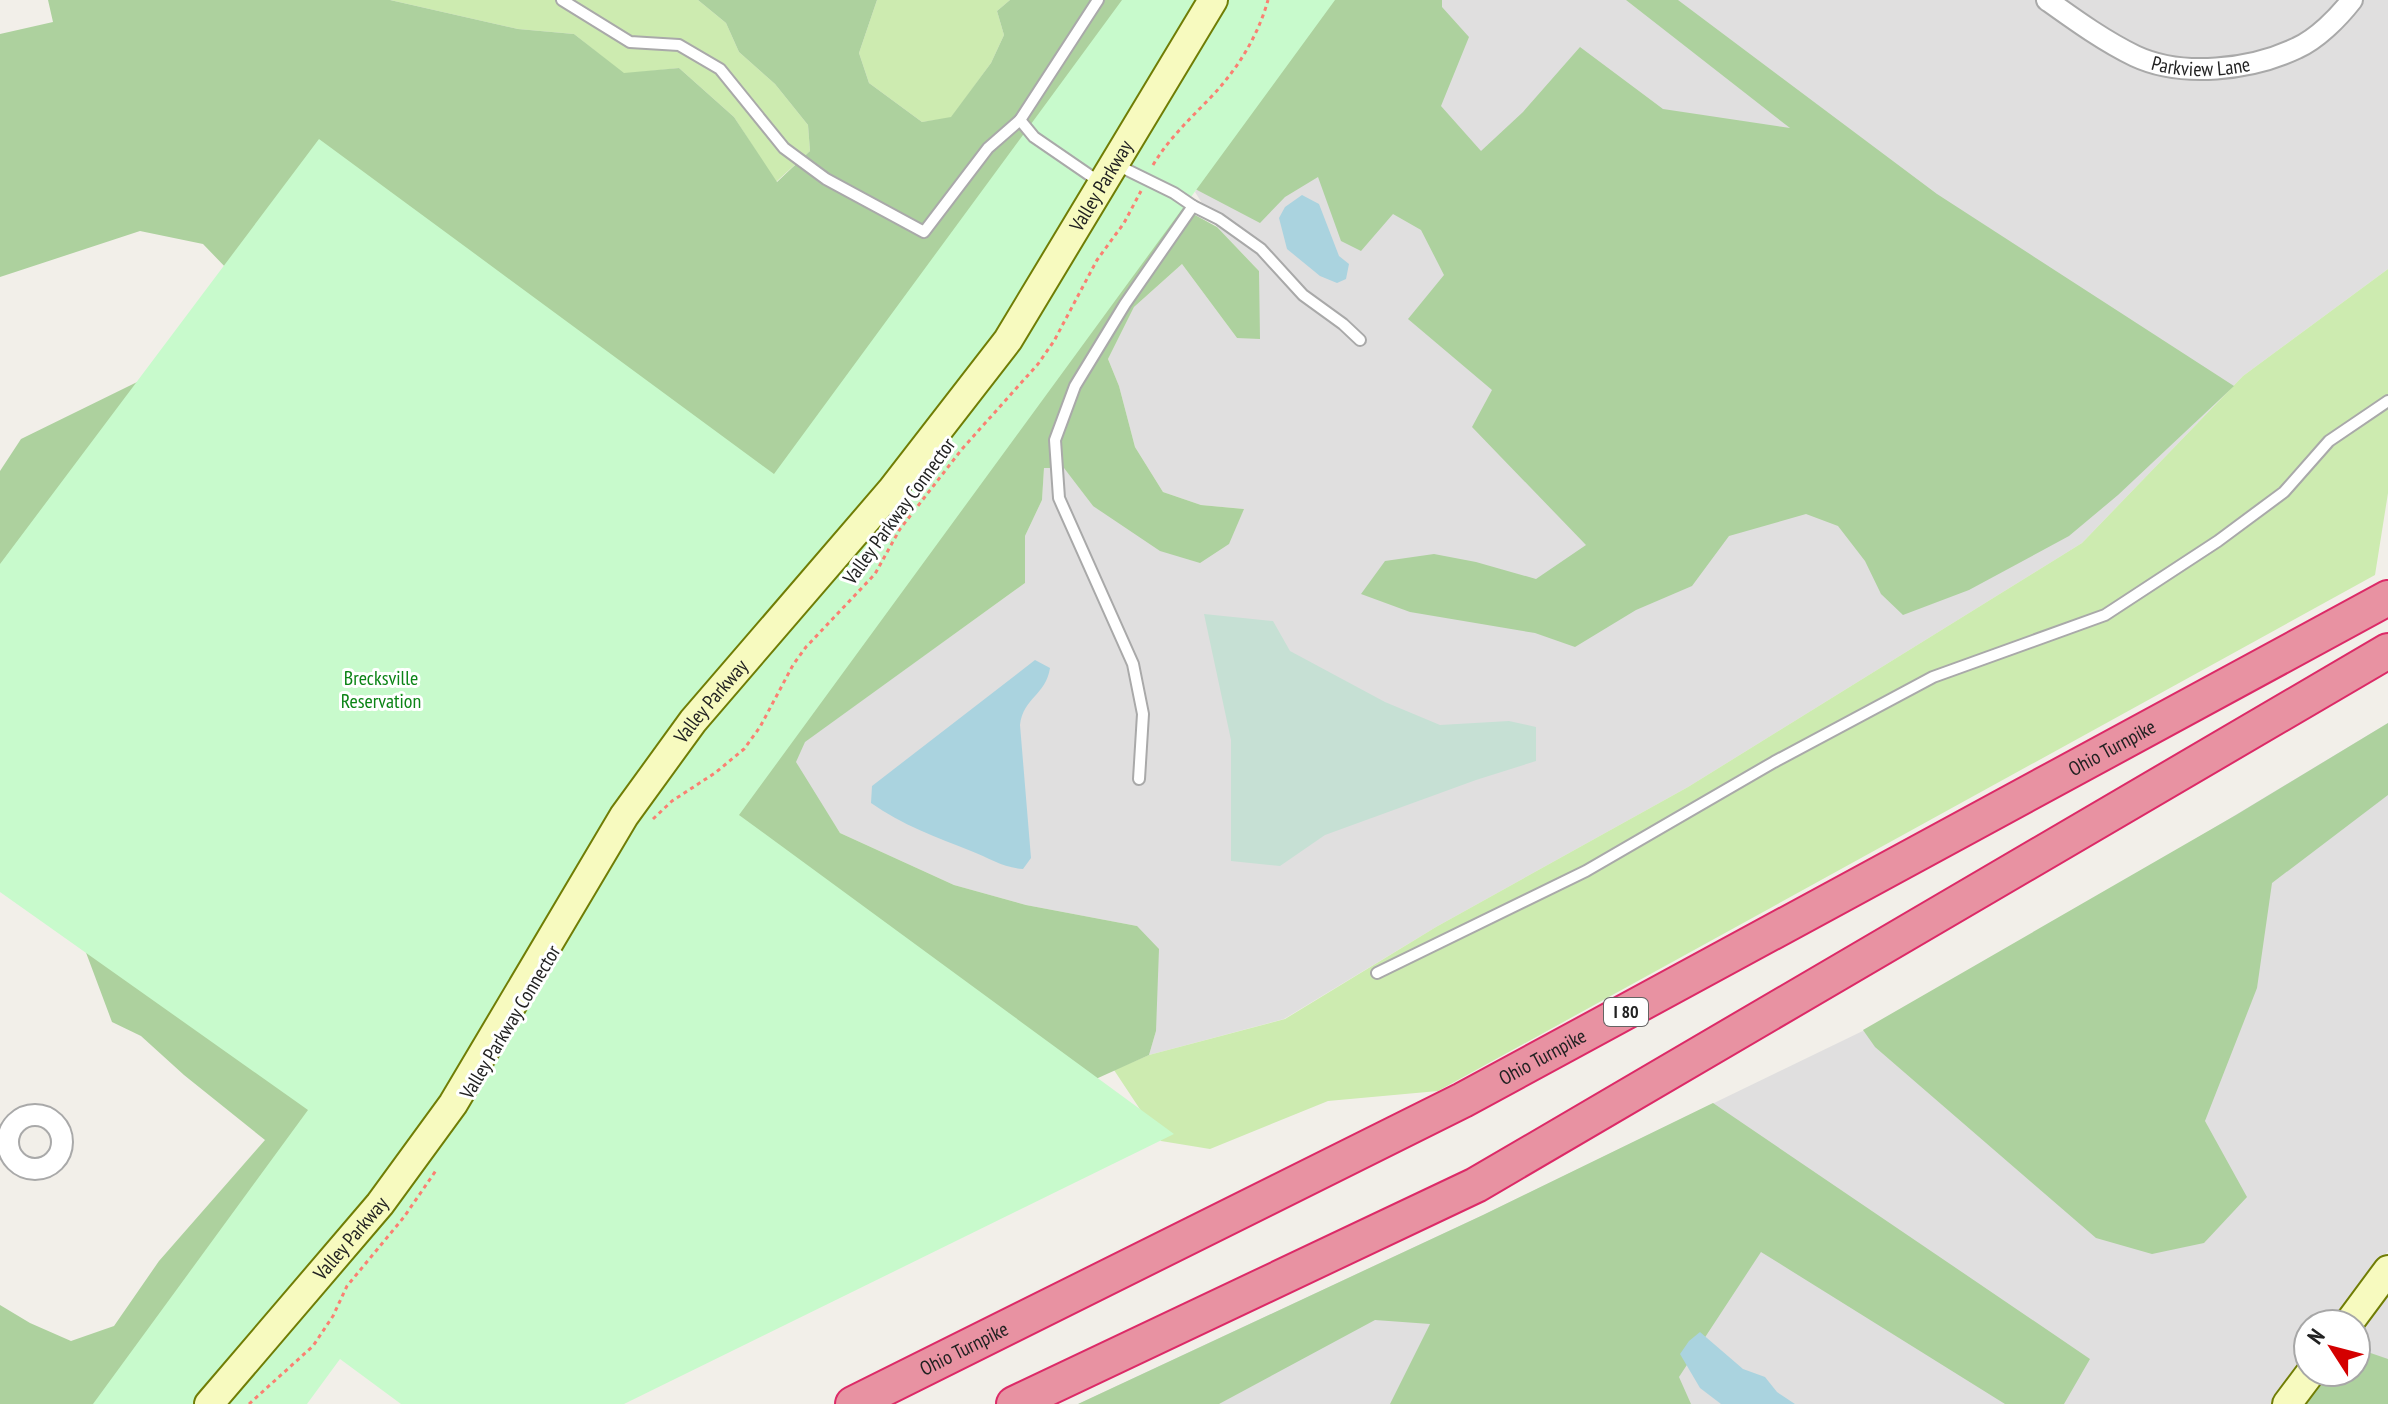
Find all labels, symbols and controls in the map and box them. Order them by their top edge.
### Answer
street label: Parkview Lane [2149,50,2252,82]
street label: Valley Parkway [1063,135,1139,237]
street label: Valley Parkway Connector [836,432,961,590]
street label: Valley Parkway [668,653,754,749]
park label: Brecksville Reservation [341,665,421,714]
street label: Ohio Turnpike [2064,714,2160,782]
street label: Valley Parkway Connector [453,940,566,1105]
road number: I 80 [1604,998,1648,1026]
street label: Ohio Turnpike [1494,1023,1591,1091]
street label: Valley Parkway [307,1191,394,1286]
north arrow [2292,1308,2372,1388]
street label: Ohio Turnpike [915,1316,1013,1382]
text: N [2301,1323,2331,1349]

